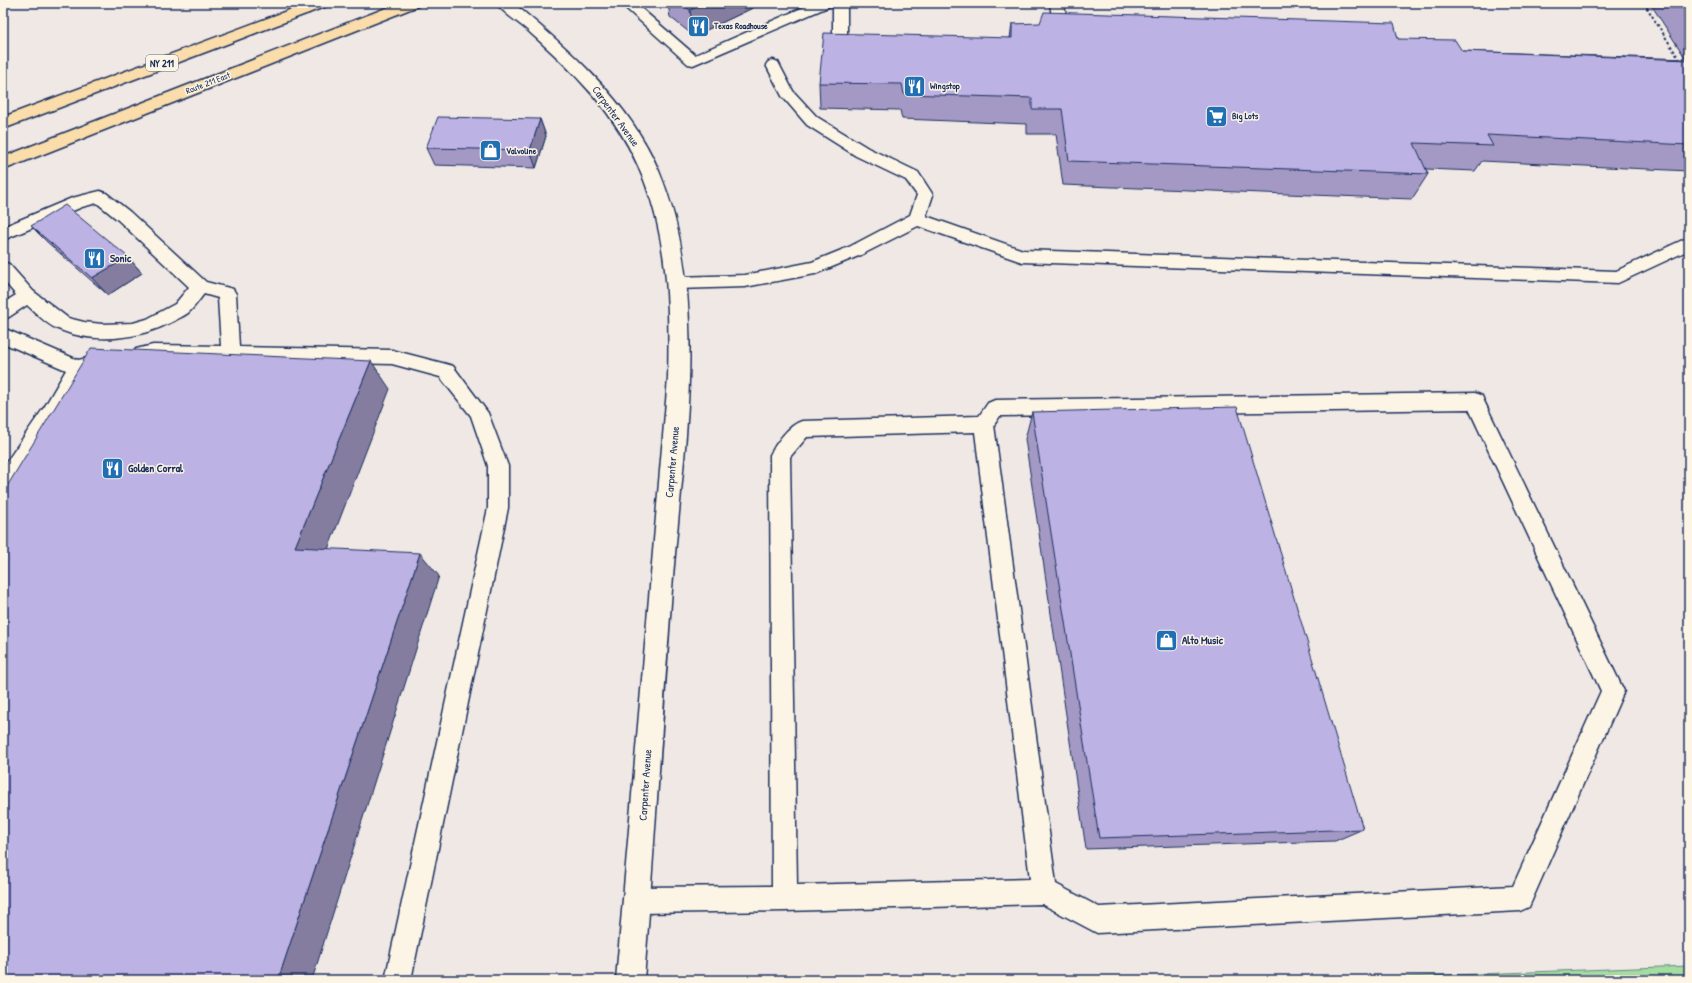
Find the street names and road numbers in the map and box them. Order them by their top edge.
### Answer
road number: NY 211 [146,55,178,71]
street label: Route 211 East [184,69,233,97]
street label: Carpenter Avenue [589,83,643,150]
street label: Carpenter Avenue [662,425,682,498]
street label: Carpenter Avenue [636,748,655,821]

